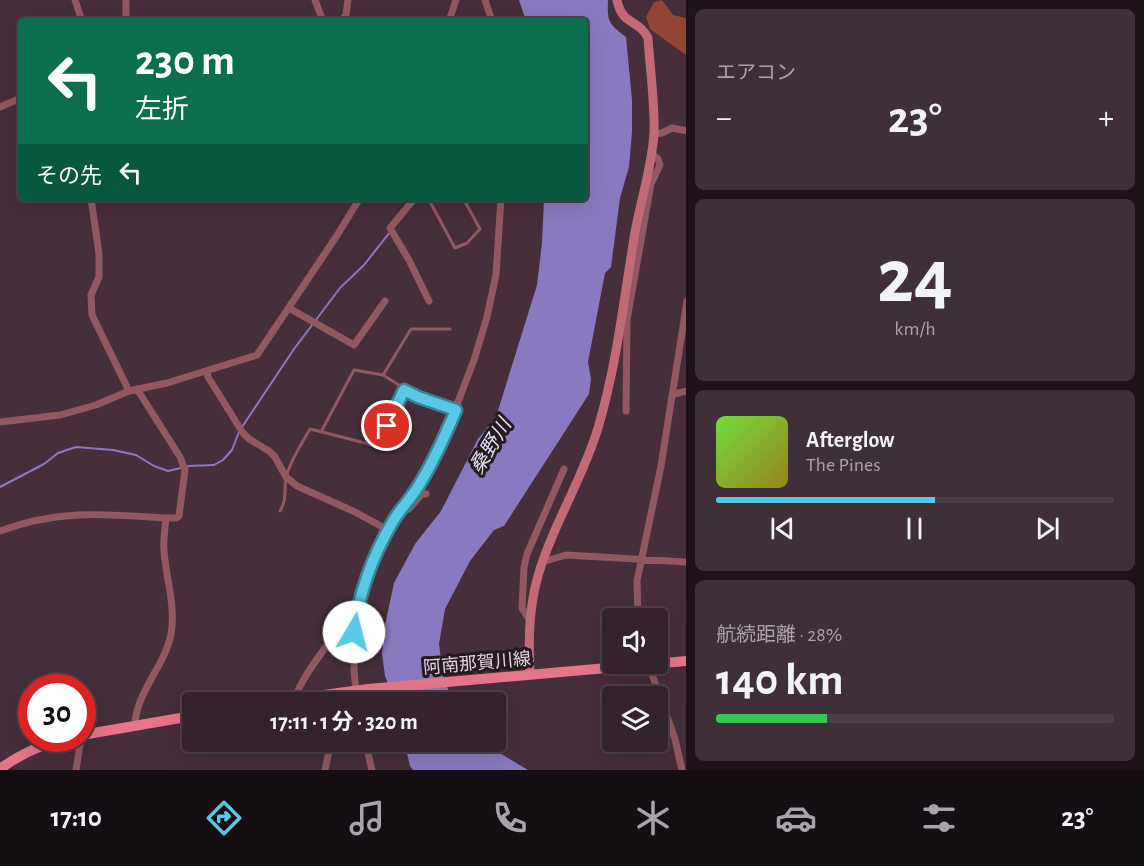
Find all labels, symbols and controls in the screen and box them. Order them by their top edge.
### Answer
text: 230 m [135,40,235,82]
icon: left [36,42,114,120]
text: エアコン [716,63,796,83]
text: 左折 [135,96,189,123]
text: 23° [888,96,942,141]
text: − [716,102,732,135]
text: + [1098,102,1114,135]
icon: left [114,156,147,189]
text: その先 [36,165,102,187]
text: 24 [877,239,953,317]
text: km/h [894,319,936,339]
pin [361,400,412,451]
icon: arrive [370,409,403,442]
water label: 桑野川 [466,413,516,477]
text: Afterglow [806,429,894,451]
text: The Pines [806,455,881,475]
icon: previous [766,512,799,545]
icon: pause [898,512,931,545]
icon: next [1031,512,1064,545]
position arrow [322,600,386,664]
map controls [602,608,668,752]
button: sound [602,608,668,674]
text: 航続距離 · 28% [716,625,842,645]
street label: 阿南那賀川線 [422,648,532,678]
text: 140 km [716,658,844,703]
speed limit sign: 30 [18,674,96,752]
button: layers [602,686,668,752]
text: 17:11 · 1 分 · 320 m [270,711,418,733]
icon: directions [203,797,245,839]
icon: music [346,797,388,839]
icon: phone [489,797,531,839]
icon: climate [632,797,674,839]
icon: car [775,797,817,839]
icon: filters [918,797,960,839]
text: 17:10 [51,804,102,831]
text: 23° [1061,804,1093,831]

